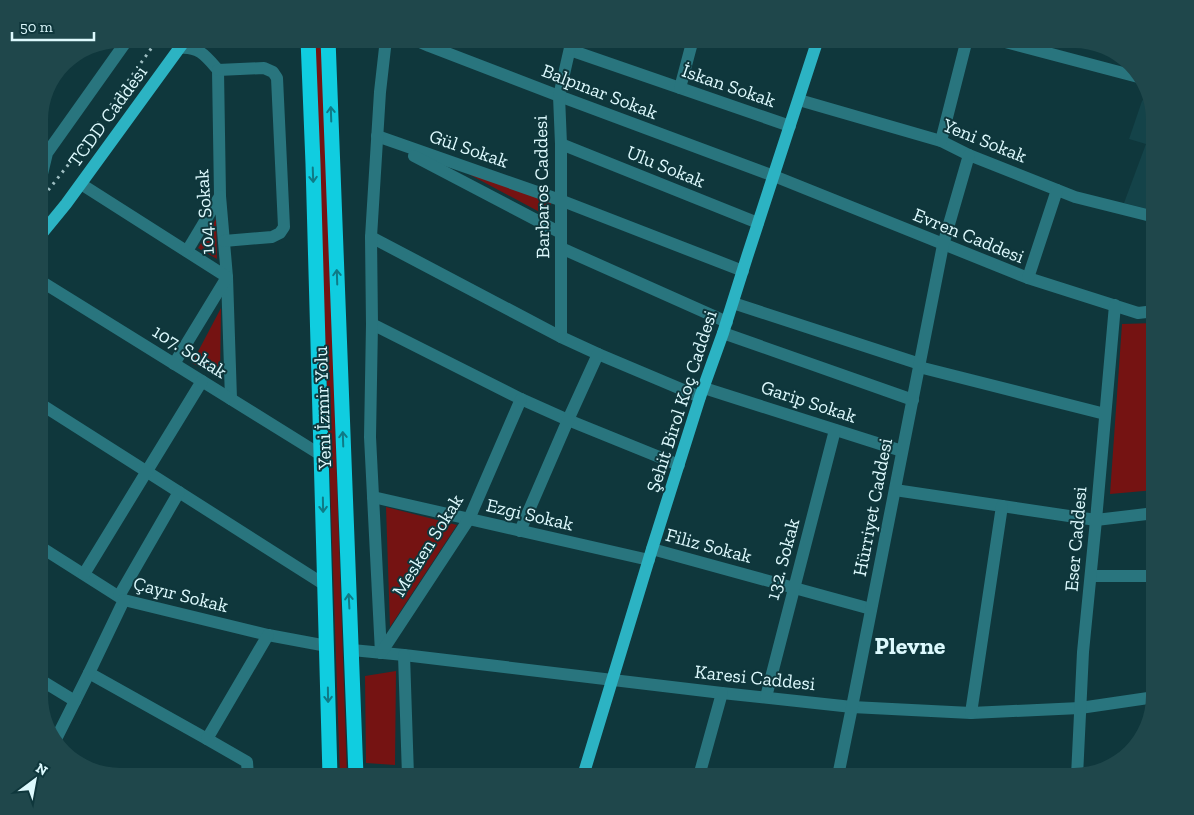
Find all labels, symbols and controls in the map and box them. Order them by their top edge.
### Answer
scale bar [12,10,95,42]
text: 50 m [20,18,53,36]
street label: Balpınar Sokak [539,59,661,124]
street label: İskan Sokak [679,59,779,112]
street label: TCDD Caddesi [63,61,152,171]
one-way arrow [326,106,335,122]
street label: Yeni Sokak [939,113,1030,168]
street label: Barbaros Caddesi [529,115,554,259]
street label: Gül Sokak [426,124,511,173]
street label: Ulu Sokak [623,140,708,193]
one-way arrow [309,167,318,183]
street label: 104. Sokak [190,168,219,255]
street label: Evren Caddesi [910,203,1028,268]
one-way arrow [332,269,342,285]
street label: Şehit Birol Koç Caddesi [641,307,722,495]
street label: 107. Sokak [148,320,231,383]
street label: Yeni İzmir Yolu [309,346,336,471]
street label: Garip Sokak [758,375,860,428]
one-way arrow [338,431,348,448]
street label: Hürriyet Caddesi [848,436,897,578]
street label: Eser Caddesi [1059,486,1092,593]
street label: Mesken Sokak [387,490,468,601]
street label: Ezgi Sokak [484,493,576,536]
one-way arrow [318,496,327,512]
street label: 132. Sokak [761,516,804,602]
street label: Filiz Sokak [663,523,755,568]
street label: Çayır Sokak [131,572,231,617]
one-way arrow [345,594,354,610]
district label: Plevne [875,631,946,660]
street label: Karesi Caddesi [694,660,816,695]
one-way arrow [323,686,333,703]
north arrow [10,755,60,805]
text: N [33,759,51,780]

